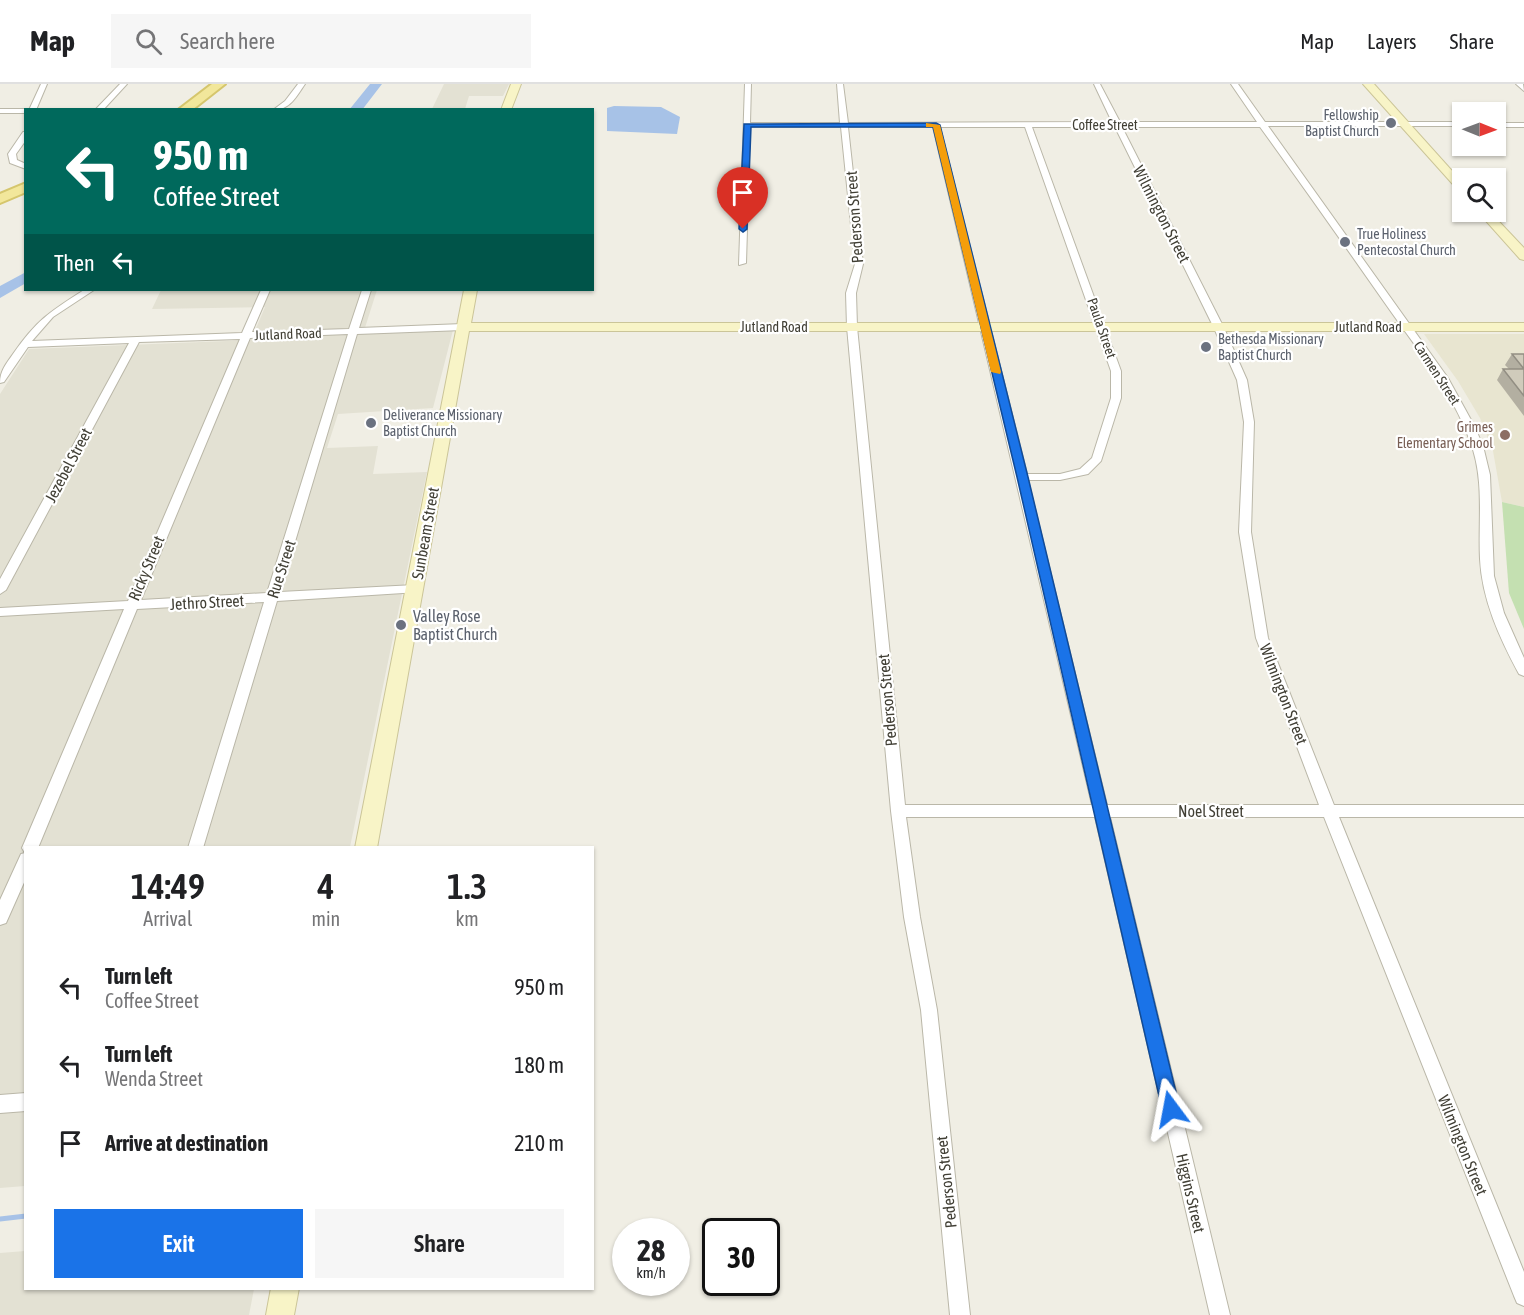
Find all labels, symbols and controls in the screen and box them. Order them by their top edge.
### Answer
search box [111,14,531,68]
text: Map [30,25,75,57]
icon: search [132,25,165,58]
text: Search here [180,28,275,54]
text: Map [1300,29,1334,53]
text: Layers [1367,29,1417,53]
text: Share [1450,29,1494,53]
north arrow [1452,102,1506,156]
map controls [1452,102,1506,222]
place label: Fellowship Baptist Church [1305,107,1379,139]
marker: Fellowship Baptist Church [1384,116,1398,130]
street label: Coffee Street [1072,117,1138,133]
text: 950 m [153,131,248,179]
icon: left [54,132,132,210]
street label: Wilmington Street [1129,163,1194,266]
pin [717,167,768,229]
button: search [1452,168,1506,222]
street label: Pederson Street [842,170,866,264]
icon: arrive [726,176,759,209]
text: Coffee Street [153,181,280,212]
place label: True Holiness Pentecostal Church [1357,226,1456,258]
marker: True Holiness Pentecostal Church [1338,235,1352,249]
icon: left [107,246,140,279]
text: Then [54,250,95,276]
street label: Paula Street [1084,296,1120,360]
street label: Jutland Road [740,319,808,335]
street label: Jutland Road [1334,319,1402,335]
street label: Jutland Road [254,325,322,343]
place label: Bethesda Missionary Baptist Church [1218,331,1324,363]
street label: Carmen Street [1410,338,1464,408]
marker: Bethesda Missionary Baptist Church [1199,340,1213,354]
place label: Deliverance Missionary Baptist Church [383,407,502,439]
marker: Deliverance Missionary Baptist Church [364,416,378,430]
place label: Grimes Elementary School [1397,419,1493,451]
street label: Jezebel Street [41,424,95,505]
marker: Grimes Elementary School [1498,428,1512,442]
street label: Sunbeam Street [408,485,442,581]
street label: Ricky Street [124,533,169,603]
street label: Rue Street [263,537,299,600]
street label: Jethro Street [169,591,245,613]
place label: Valley Rose Baptist Church [413,607,497,644]
marker: Valley Rose Baptist Church [394,618,408,632]
street label: Wilmington Street [1256,641,1312,748]
street label: Pederson Street [874,653,900,747]
street label: Noel Street [1178,802,1244,820]
text: 14:49 [131,865,205,907]
text: 4 [317,865,334,907]
text: 1.3 [447,865,487,907]
text: Arrival [143,907,192,930]
text: min [312,907,340,930]
text: km [456,907,479,930]
text: Turn left [105,963,172,989]
icon: left [54,971,87,1004]
text: 950 m [514,974,564,1000]
text: Coffee Street [105,989,199,1012]
text: Turn left [105,1041,172,1067]
icon: left [54,1049,87,1082]
text: 180 m [514,1052,564,1078]
text: Wenda Street [105,1067,203,1090]
position arrow [1139,1077,1203,1141]
street label: Wilmington Street [1434,1092,1491,1198]
icon: arrive [54,1127,87,1160]
text: Arrive at destination [105,1130,268,1156]
text: 210 m [514,1130,564,1156]
street label: Pederson Street [932,1135,960,1229]
street label: Higgins Street [1172,1152,1209,1235]
button: Exit [54,1209,303,1278]
button: Share [315,1209,564,1278]
speed limit sign: 30 [702,1218,780,1296]
text: 28 [637,1233,665,1267]
text: km/h [636,1264,666,1281]

